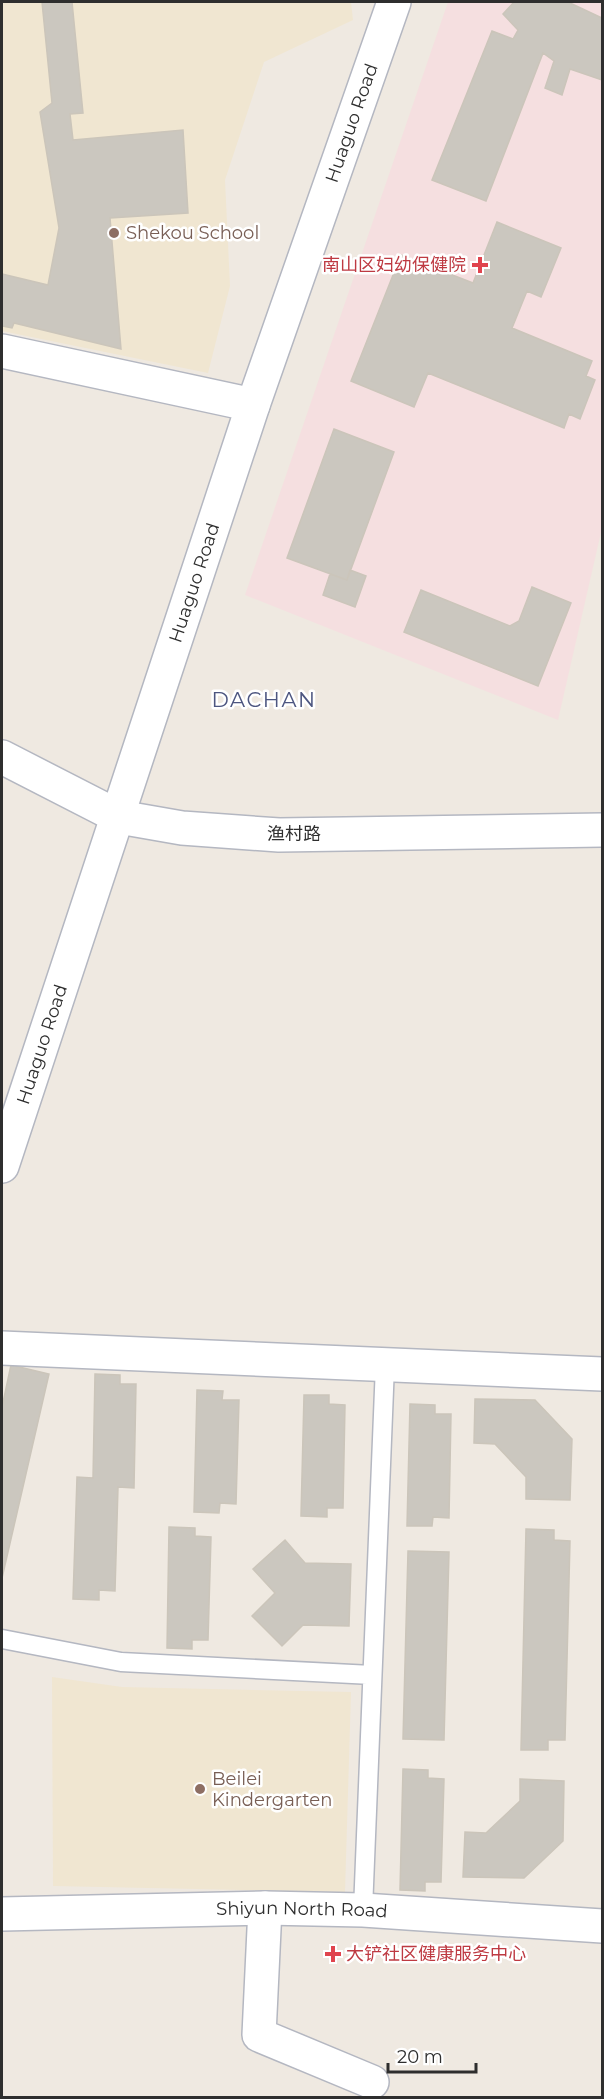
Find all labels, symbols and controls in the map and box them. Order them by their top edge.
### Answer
street label: Huaguo Road [321,60,383,186]
place label: Shekou School [126,222,259,244]
marker: Shekou School [107,226,121,240]
place label: 南山区妇幼保健院 [322,254,466,276]
marker: 南山区妇幼保健院 [471,256,489,274]
street label: Huaguo Road [164,520,224,646]
district label: DACHAN [211,687,317,712]
street label: 渔村路 [267,823,321,845]
street label: Huaguo Road [12,982,72,1107]
place label: Beilei Kindergarten [212,1768,332,1811]
marker: Beilei Kindergarten [193,1782,207,1796]
street label: Shiyun North Road [216,1897,388,1923]
place label: 大铲社区健康服务中心 [346,1943,526,1965]
marker: 大铲社区健康服务中心 [324,1945,342,1963]
scale bar [388,2036,476,2074]
text: 20 m [397,2046,443,2068]

